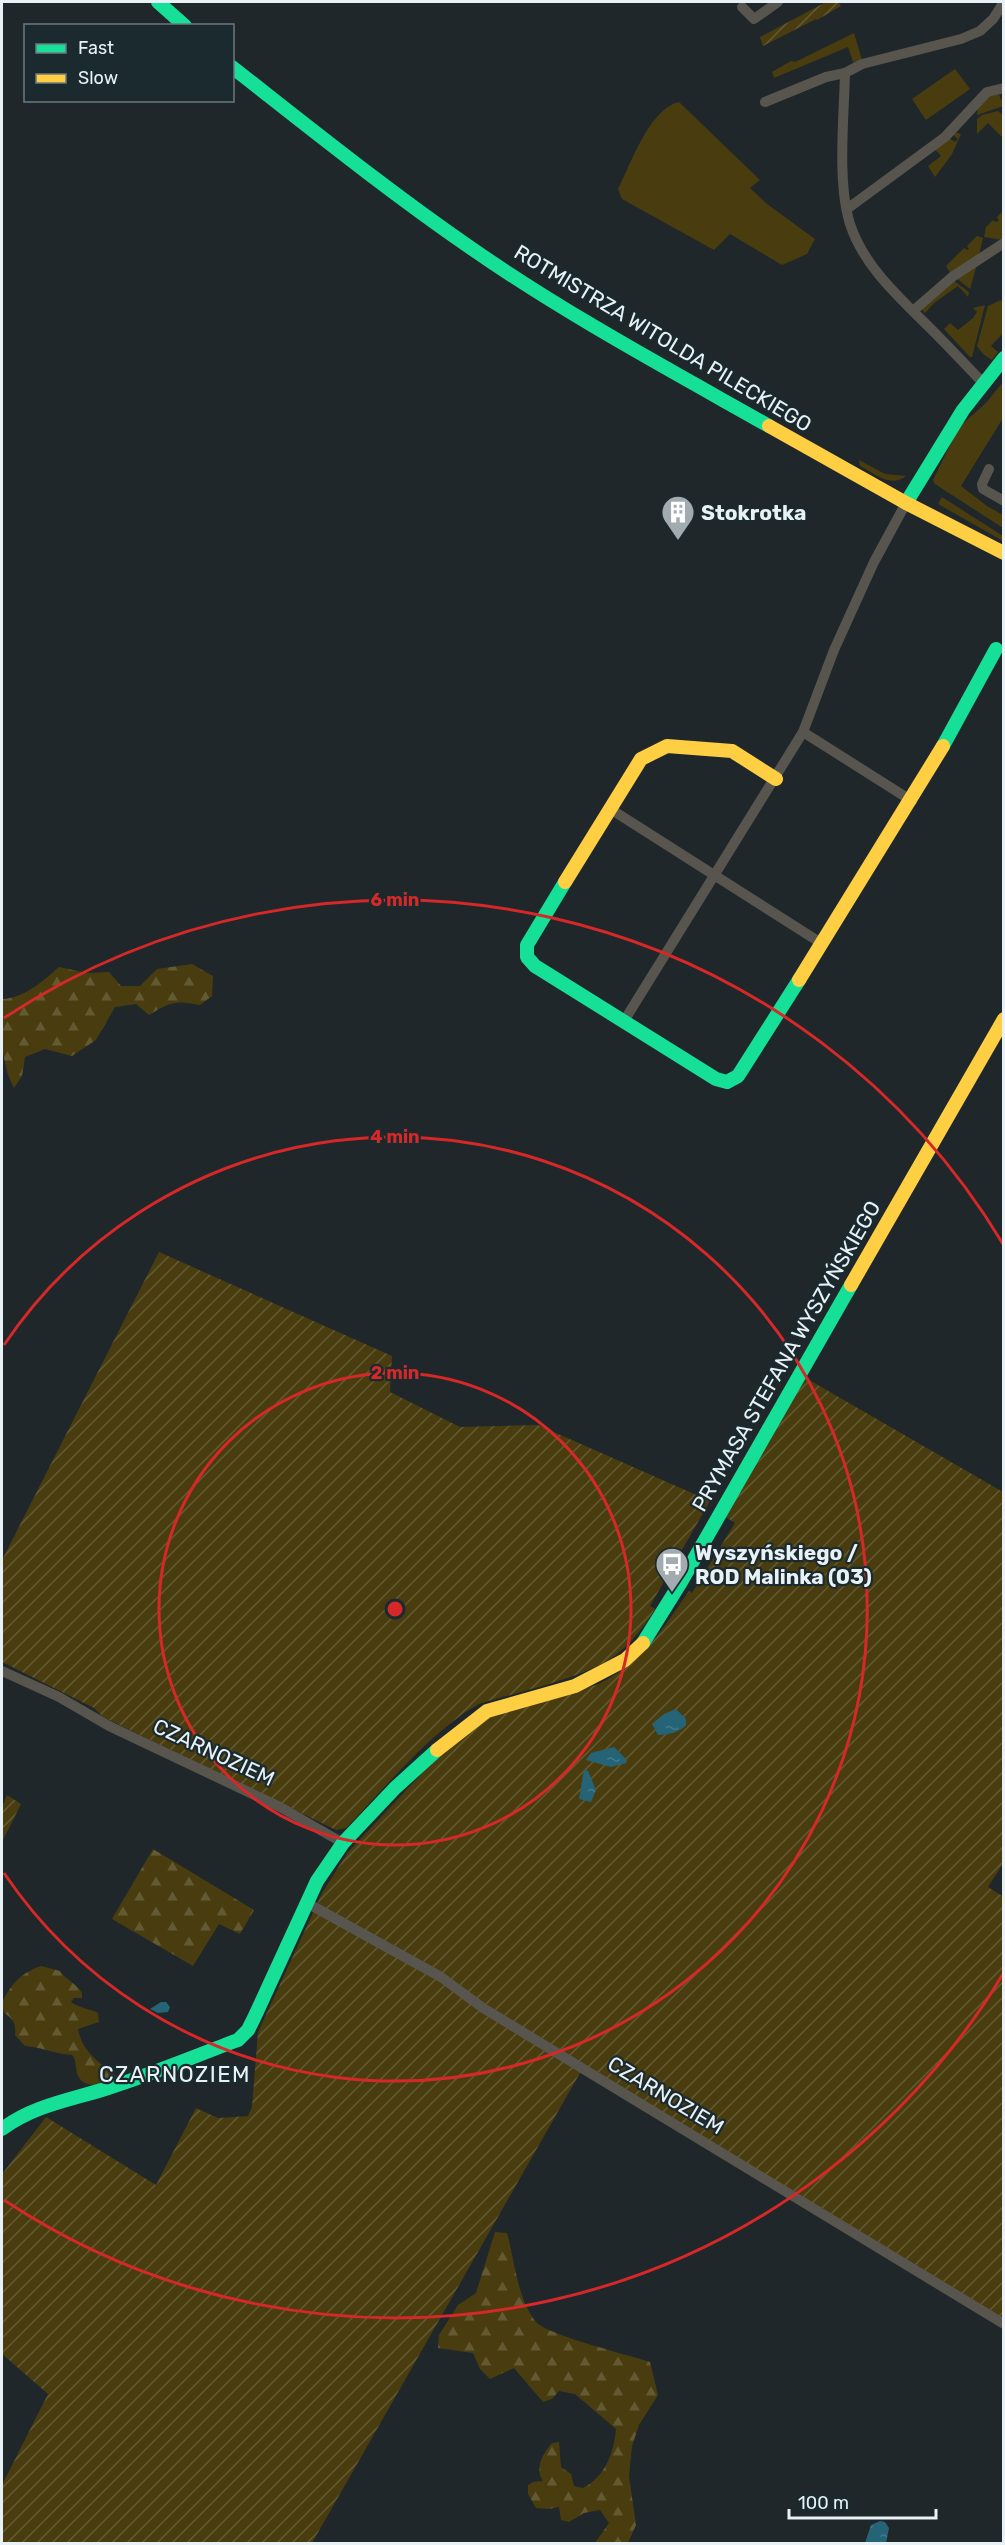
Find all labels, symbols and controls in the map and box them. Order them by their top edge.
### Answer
legend [24,24,234,102]
text: Fast [78,37,114,59]
text: Slow [78,67,118,89]
street label: ROTMISTRZA WITOLDA PILECKIEGO [510,239,816,437]
building icon: Stokrotka [660,494,696,541]
place label: Stokrotka [701,500,806,525]
text: 6 min [371,889,419,911]
text: 4 min [370,1126,420,1148]
street label: PRYMASA STEFANA WYSZYŃSKIEGO [686,1196,886,1516]
text: 2 min [371,1362,419,1384]
place label: Wyszyńskiego / ROD Malinka (03) [695,1540,872,1589]
bus stop icon: Wyszyńskiego / ROD Malinka (03) [654,1546,690,1593]
centre of rings [385,1599,405,1619]
street label: CZARNOZIEM [149,1713,279,1791]
street label: CZARNOZIEM [603,2051,729,2139]
district label: CZARNOZIEM [99,2061,251,2088]
scale bar [789,2482,936,2520]
text: 100 m [798,2492,849,2514]

